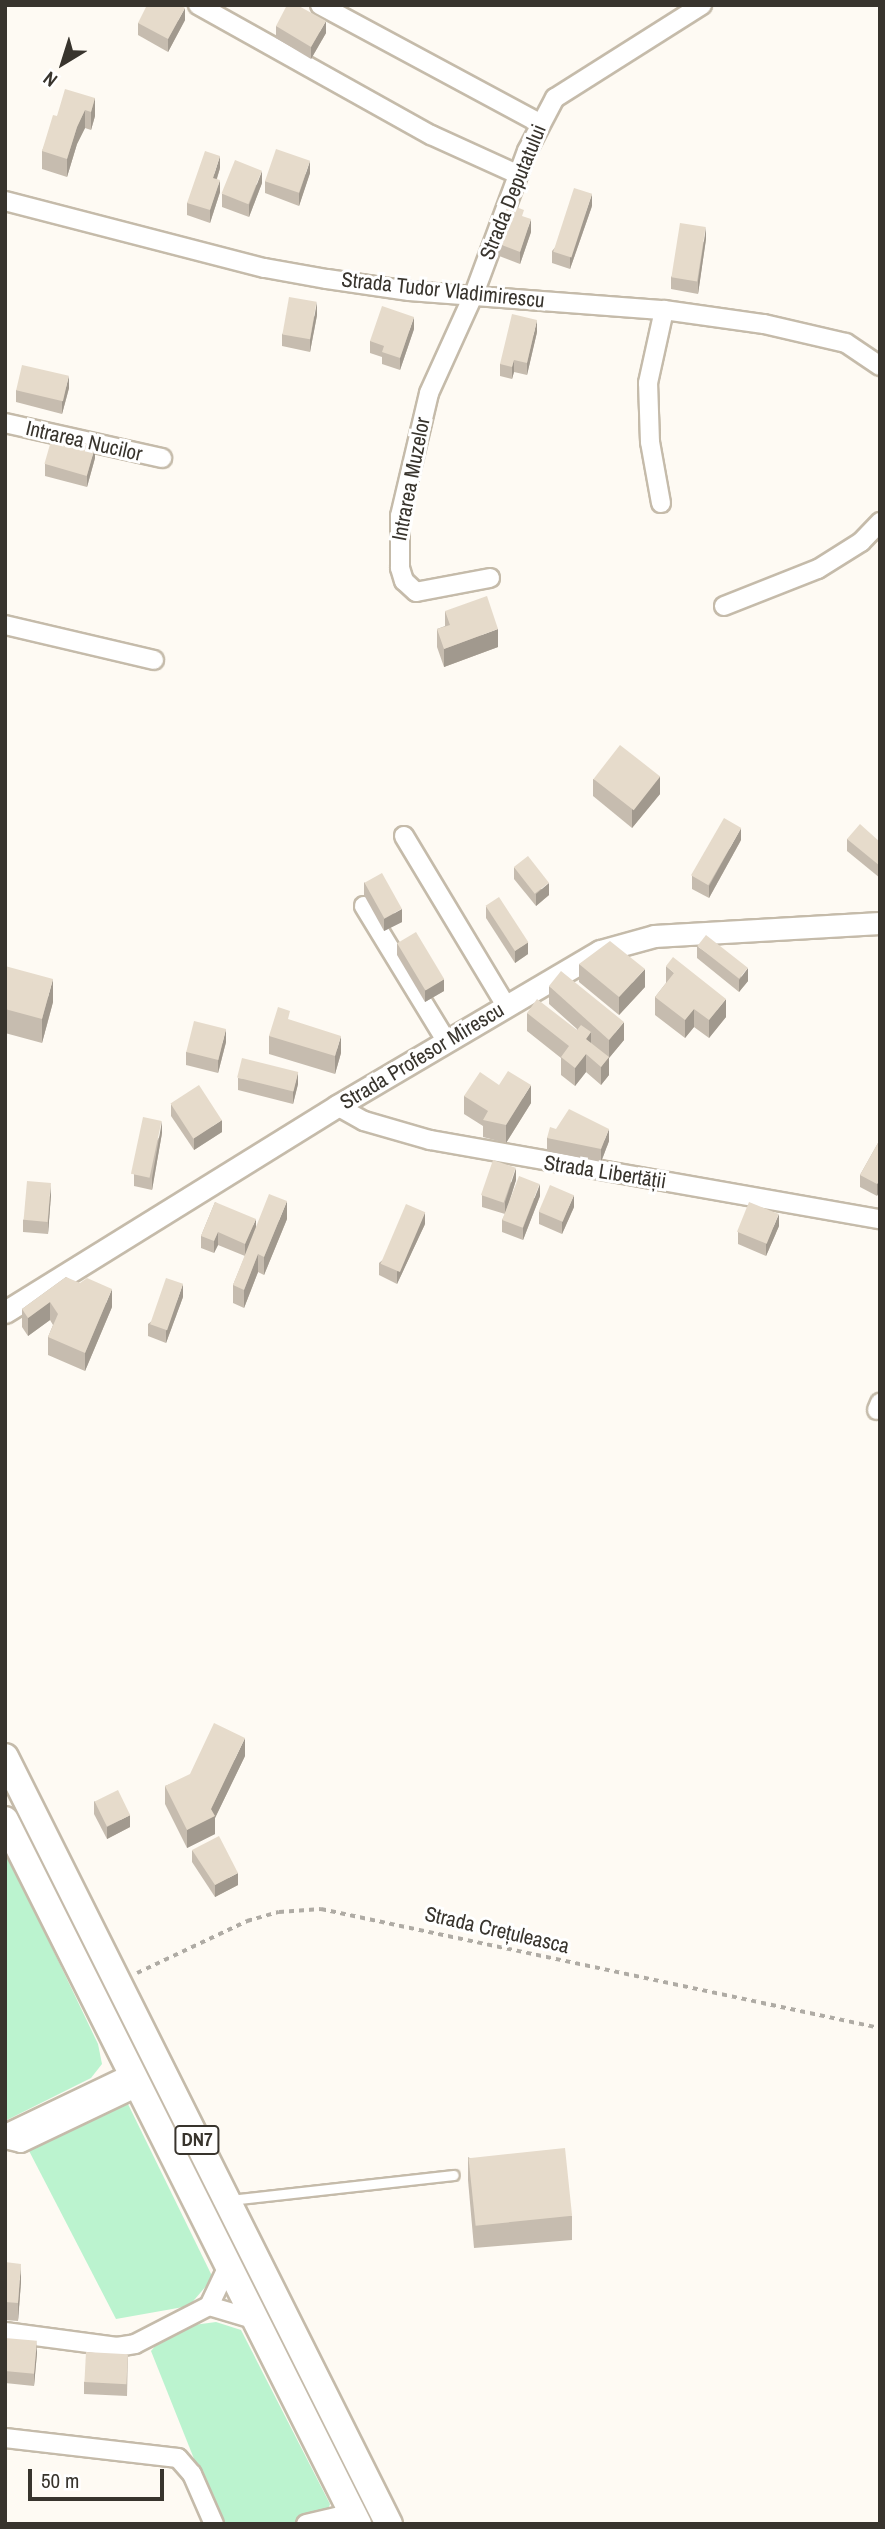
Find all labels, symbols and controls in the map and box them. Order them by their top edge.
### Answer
north arrow [28,28,98,98]
text: N [38,66,63,93]
street label: Strada Deputatului [474,121,552,263]
street label: Strada Tudor Vladimirescu [340,267,546,313]
street label: Intrarea Nucilor [23,415,145,467]
street label: Intrarea Muzelor [387,415,435,543]
street label: Strada Profesor Mirescu [336,997,508,1115]
street label: Strada Libertății [542,1150,668,1194]
street label: Strada Crețuleasca [422,1901,572,1959]
road number: DN7 [174,2124,220,2156]
scale bar [32,2456,168,2500]
text: 50 m [41,2466,79,2495]

